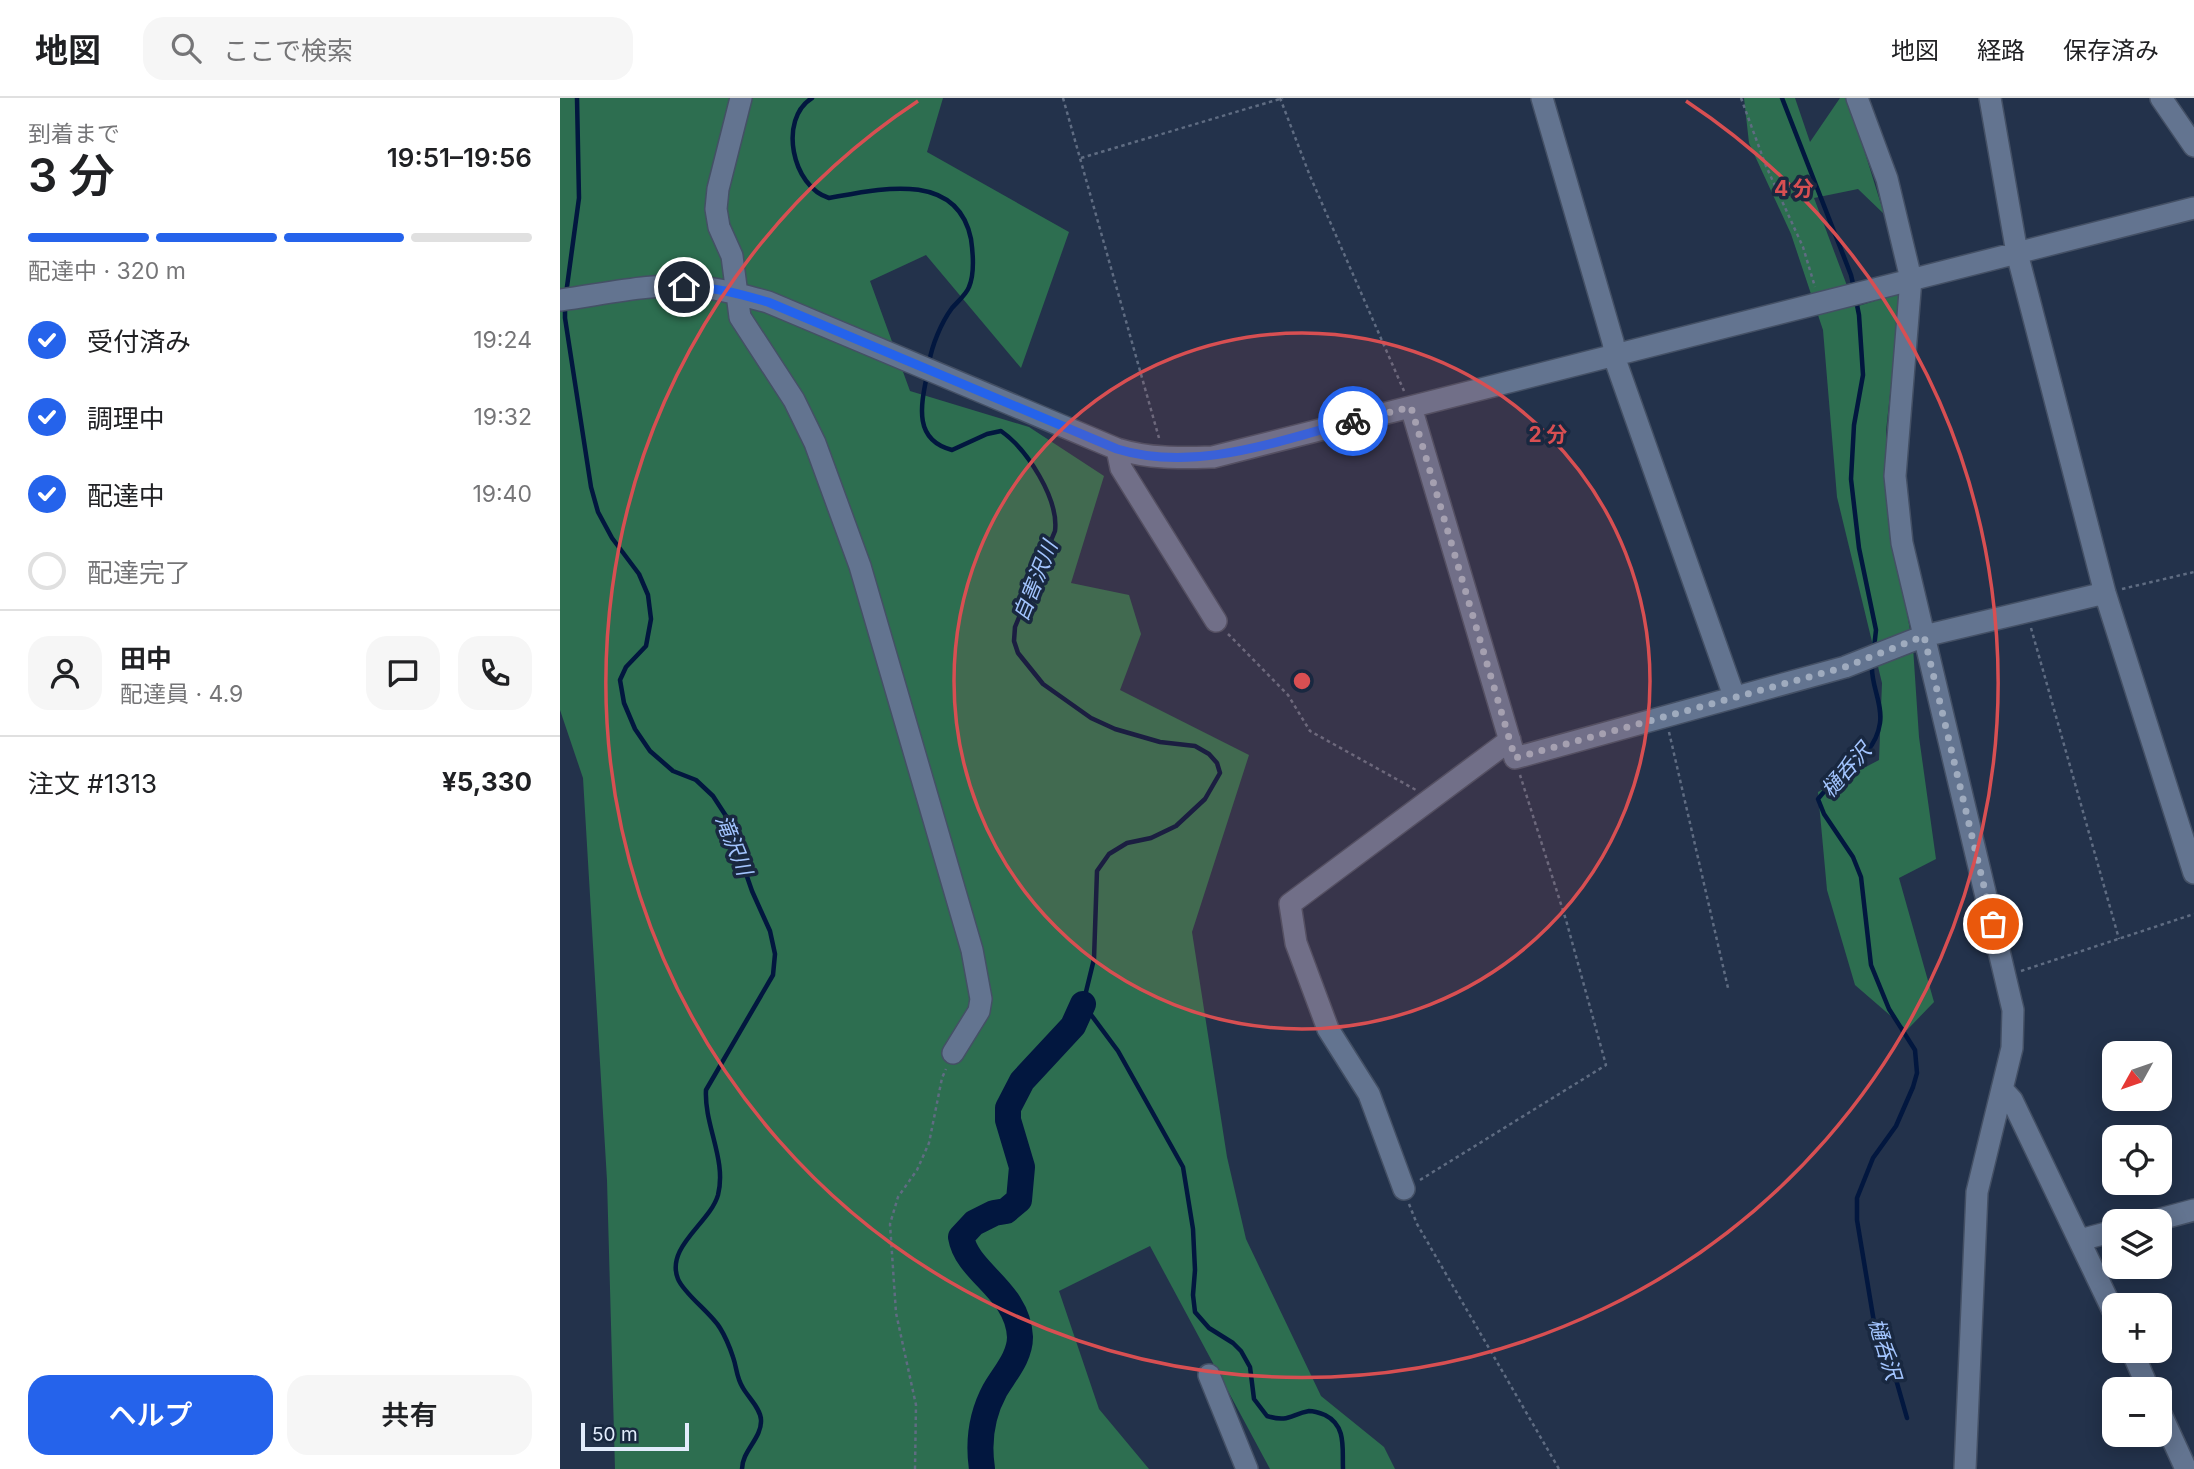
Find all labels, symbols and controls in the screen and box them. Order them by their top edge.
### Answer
search box [143,17,633,80]
icon: search [167,29,205,67]
text: 地図 [35,30,101,70]
text: ここで検索 [223,35,353,66]
text: 地図 [1891,36,1939,65]
text: 経路 [1977,36,2025,65]
text: 保存済み [2063,36,2159,65]
text: 到着まで [28,120,120,148]
text: 19:51–19:56 [387,142,532,173]
text: 3 分 [28,147,115,203]
text: 4 分 [1774,176,1814,201]
text: 配達中 · 320 m [28,257,186,285]
pin [654,257,714,317]
icon: home [665,268,703,306]
icon: check [28,321,66,359]
text: 受付済み [87,326,191,357]
text: 19:24 [473,326,532,354]
courier [1318,386,1388,456]
icon: check [28,398,66,436]
icon: bike [1334,402,1372,440]
text: 調理中 [87,403,165,434]
text: 19:32 [474,403,532,431]
text: 2 分 [1528,422,1568,447]
icon: check [28,475,66,513]
text: 配達中 [87,480,165,511]
text: 19:40 [472,480,532,508]
water label: 自害沢川 [1008,536,1063,625]
text: 配達完了 [87,557,191,588]
button: person [28,636,102,710]
button: chat [366,636,440,710]
button: phone [458,636,532,710]
text: 田中 [120,643,172,674]
centre of rings [1290,669,1314,693]
text: 配達員 · 4.9 [120,680,243,708]
water label: 樋呑沢 [1816,736,1878,802]
text: ¥5,330 [442,766,532,797]
text: 注文 #1313 [28,768,157,799]
water label: 滝沢川 [711,811,758,881]
pin [1963,894,2023,954]
icon: bag [1974,905,2012,943]
north arrow [2102,1041,2172,1111]
map controls [2102,1041,2172,1447]
button: locate [2102,1125,2172,1195]
button: layers [2102,1209,2172,1279]
button: + [2102,1293,2172,1363]
water label: 樋呑沢 [1864,1315,1907,1386]
button: ヘルプ [28,1375,273,1455]
button: 共有 [287,1375,532,1455]
button: − [2102,1377,2172,1447]
scale bar [581,1420,690,1452]
text: 50 m [592,1423,638,1446]

